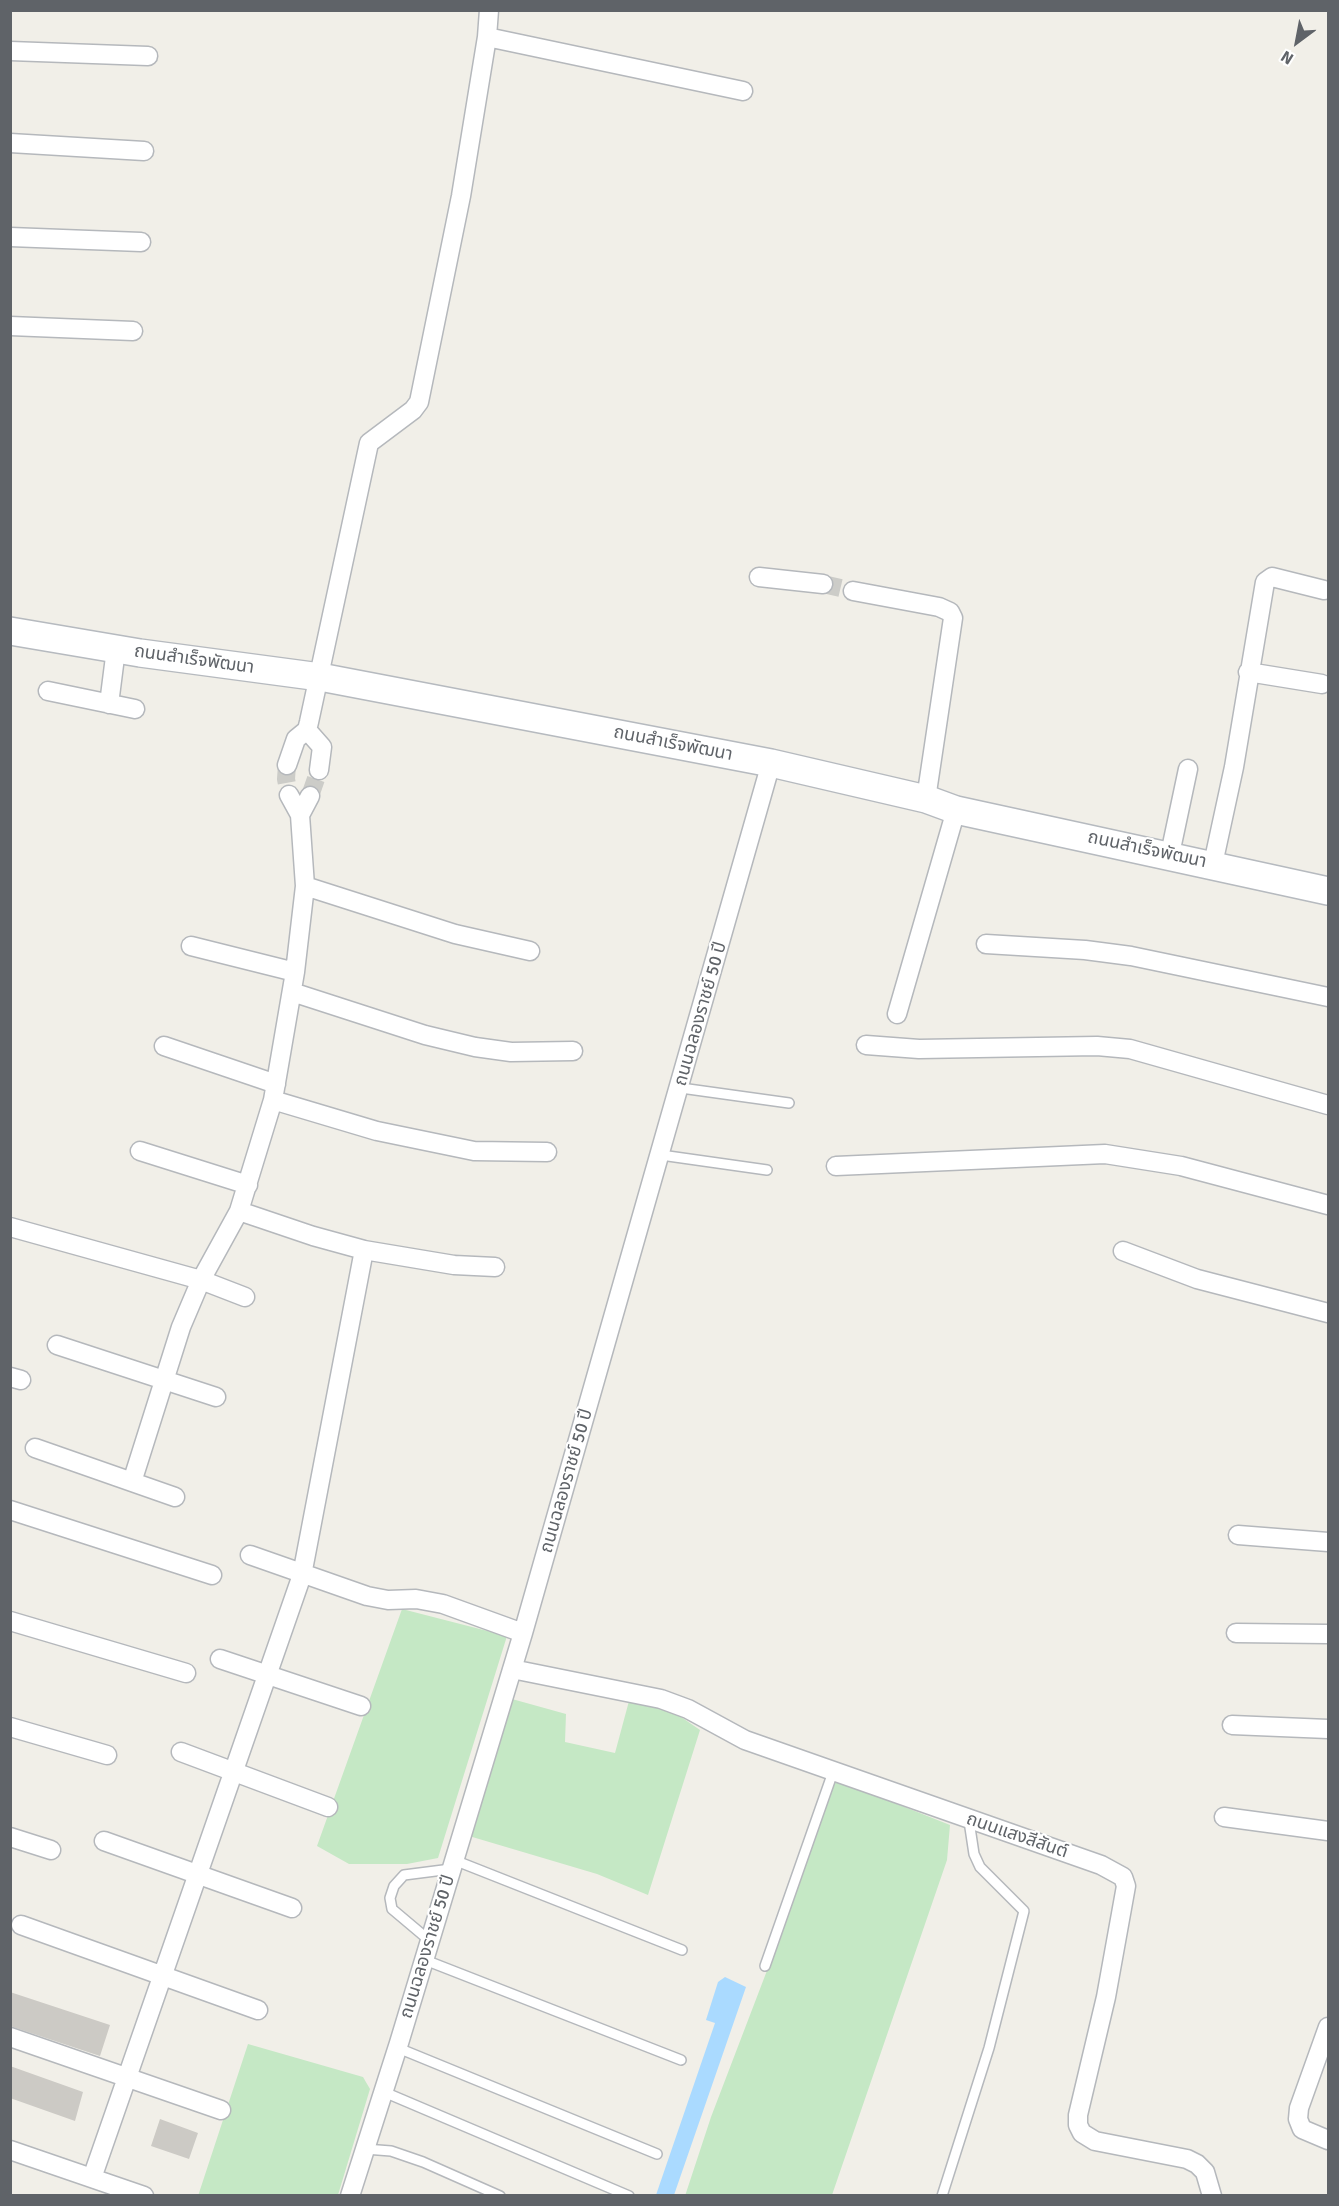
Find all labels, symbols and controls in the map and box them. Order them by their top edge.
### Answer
north arrow [1267,12,1327,72]
text: N [1277,46,1297,69]
street label: ถนนสำเร็จพัฒนา [133,641,255,679]
street label: ถนนสำเร็จพัฒนา [611,722,735,766]
street label: ถนนสำเร็จพัฒนา [1086,827,1208,873]
street label: ถนนฉลองราชย์ 50 ปี [670,939,732,1089]
street label: ถนนฉลองราชย์ 50 ปี [536,1406,598,1556]
street label: ถนนแสงสีสันต์ [963,1809,1071,1863]
street label: ถนนฉลองราชย์ 50 ปี [396,1873,460,2021]

